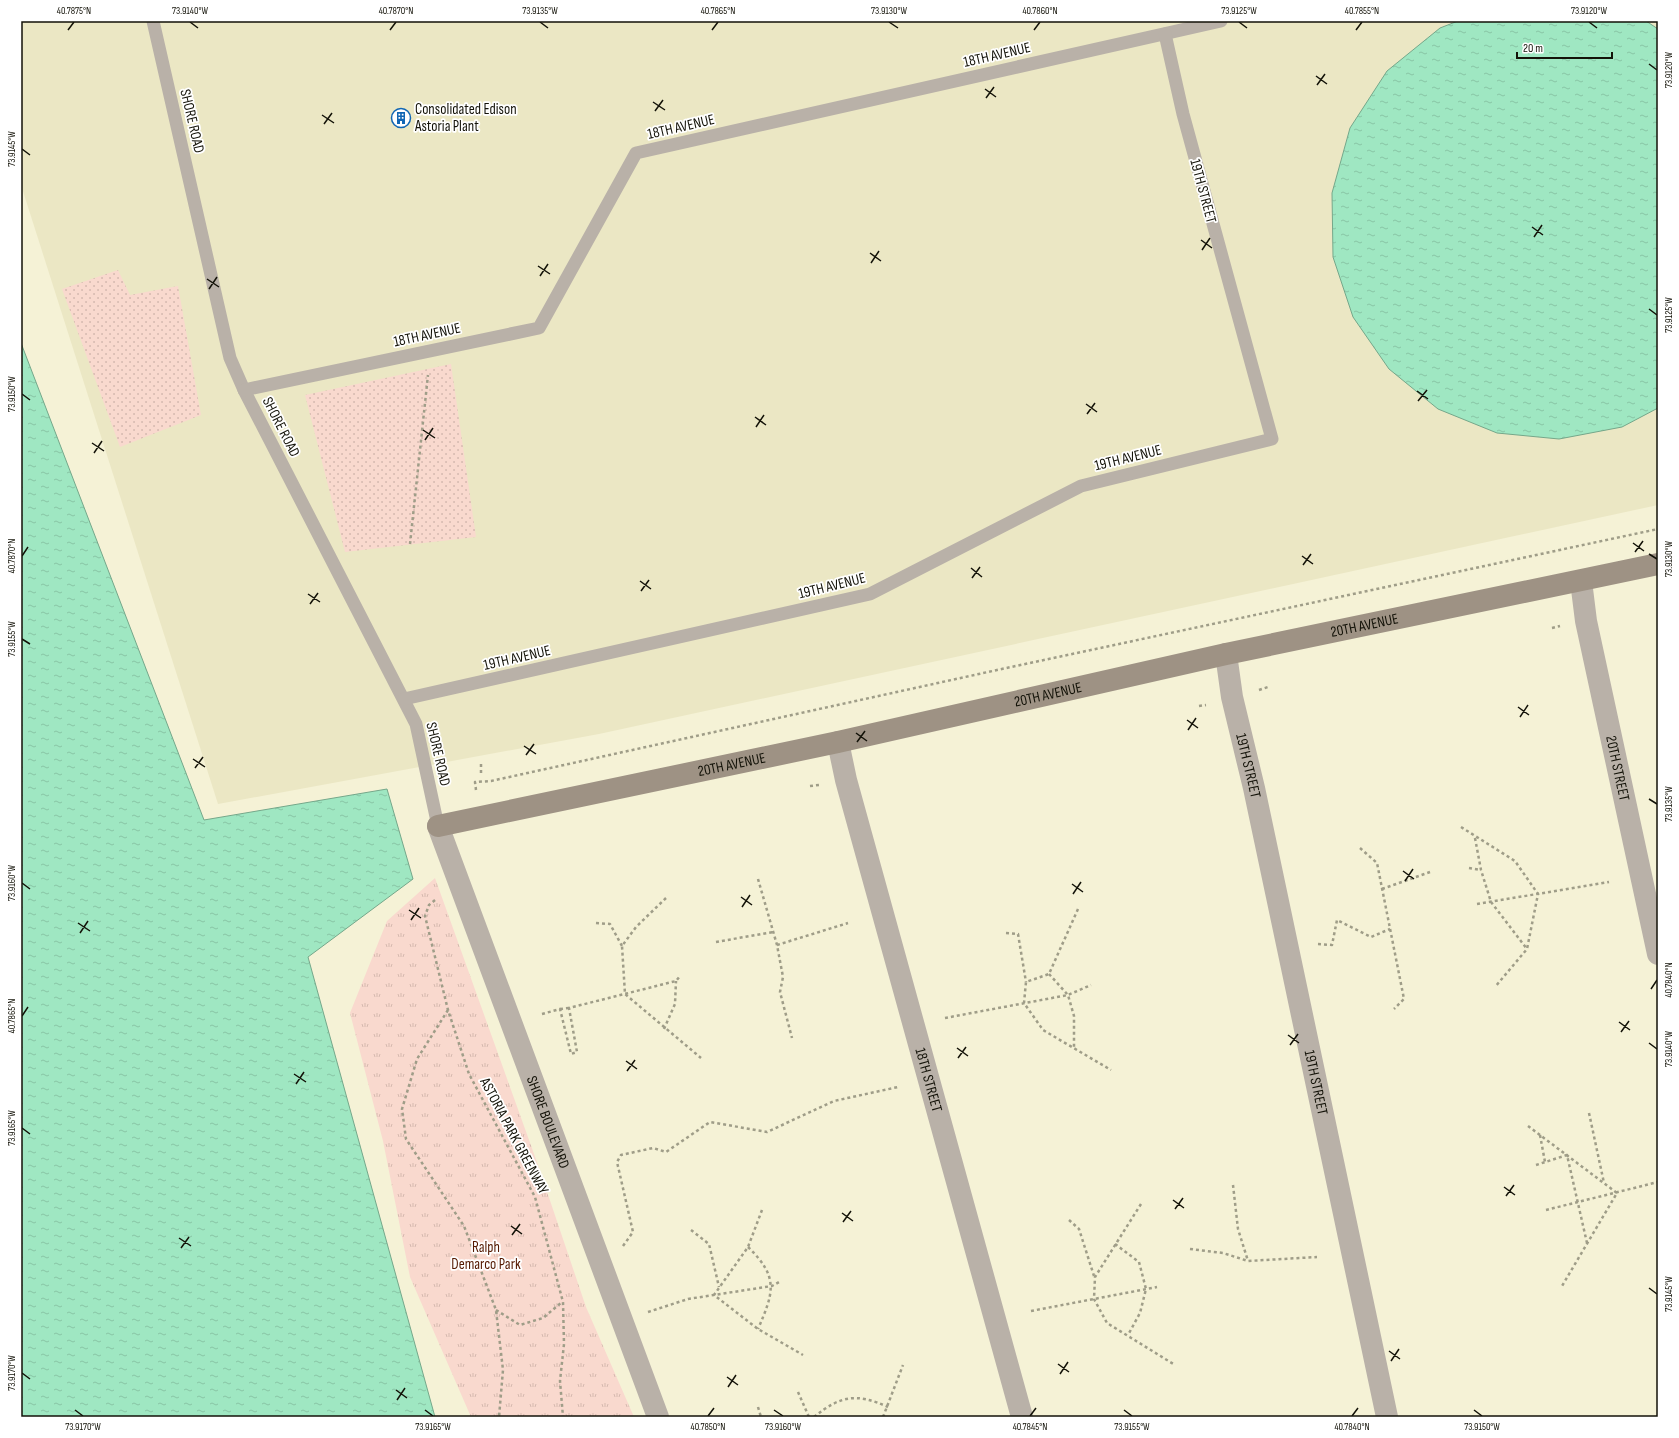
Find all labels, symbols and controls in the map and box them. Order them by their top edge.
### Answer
text: 40.7875°N [57,5,91,17]
text: 73.9140°W [172,5,208,17]
text: 40.7870°N [379,5,413,17]
text: 73.9135°W [522,5,558,17]
text: 40.7865°N [701,5,735,17]
text: 73.9130°W [871,5,907,17]
text: 40.7860°N [1022,5,1058,17]
text: 73.9125°W [1221,5,1257,17]
text: 40.7855°N [1345,5,1379,17]
text: 73.9120°W [1571,5,1607,17]
scale bar [1517,34,1612,60]
street label: 18TH AVENUE [962,38,1032,72]
text: 20 m [1523,41,1543,56]
text: 73.9120°W [1663,52,1675,88]
street label: SHORE ROAD [175,87,209,155]
place label: Consolidated Edison Astoria Plant [414,100,517,136]
building icon: Consolidated Edison Astoria Plant [390,107,412,129]
street label: 18TH AVENUE [646,110,716,144]
text: 73.9145°W [6,131,18,167]
street label: 19TH STREET [1185,157,1221,225]
text: 73.9125°W [1663,297,1675,333]
street label: 18TH AVENUE [392,319,462,351]
text: 73.9150°W [6,376,18,412]
street label: SHORE ROAD [258,394,304,460]
street label: 19TH AVENUE [1093,441,1163,475]
text: 40.7870°N [6,539,18,573]
text: 73.9130°W [1663,541,1675,577]
street label: 19TH AVENUE [797,569,867,603]
street label: 20TH AVENUE [1329,609,1400,641]
text: 73.9155°W [6,621,18,657]
street label: 19TH AVENUE [482,641,552,675]
street label: 20TH AVENUE [1012,678,1084,711]
street label: SHORE ROAD [421,720,455,788]
street label: 19TH STREET [1232,731,1265,800]
street label: 20TH STREET [1602,734,1634,803]
street label: 20TH AVENUE [696,748,767,781]
text: 73.9135°W [1663,786,1675,822]
text: 73.9160°W [6,864,18,901]
text: 40.7840°N [1663,962,1675,998]
text: 40.7865°N [6,999,18,1033]
text: 73.9140°W [1663,1031,1675,1067]
street label: 18TH STREET [911,1046,947,1114]
street label: 19TH STREET [1300,1048,1332,1117]
street label: SHORE BOULEVARD [522,1073,574,1171]
street label: ASTORIA PARK GREENWAY [475,1074,553,1198]
text: 73.9165°W [6,1110,18,1146]
park label: Ralph Demarco Park [451,1238,521,1274]
text: 73.9145°W [1663,1276,1675,1312]
text: 73.9170°W [6,1355,18,1391]
text: 73.9170°W [65,1421,101,1433]
text: 73.9165°W [415,1421,451,1433]
text: 40.7850°N [691,1421,725,1433]
text: 73.9160°W [765,1421,802,1433]
text: 40.7845°N [1013,1421,1047,1433]
text: 73.9155°W [1114,1421,1150,1433]
text: 40.7840°N [1334,1421,1370,1433]
text: 73.9150°W [1464,1421,1500,1433]

